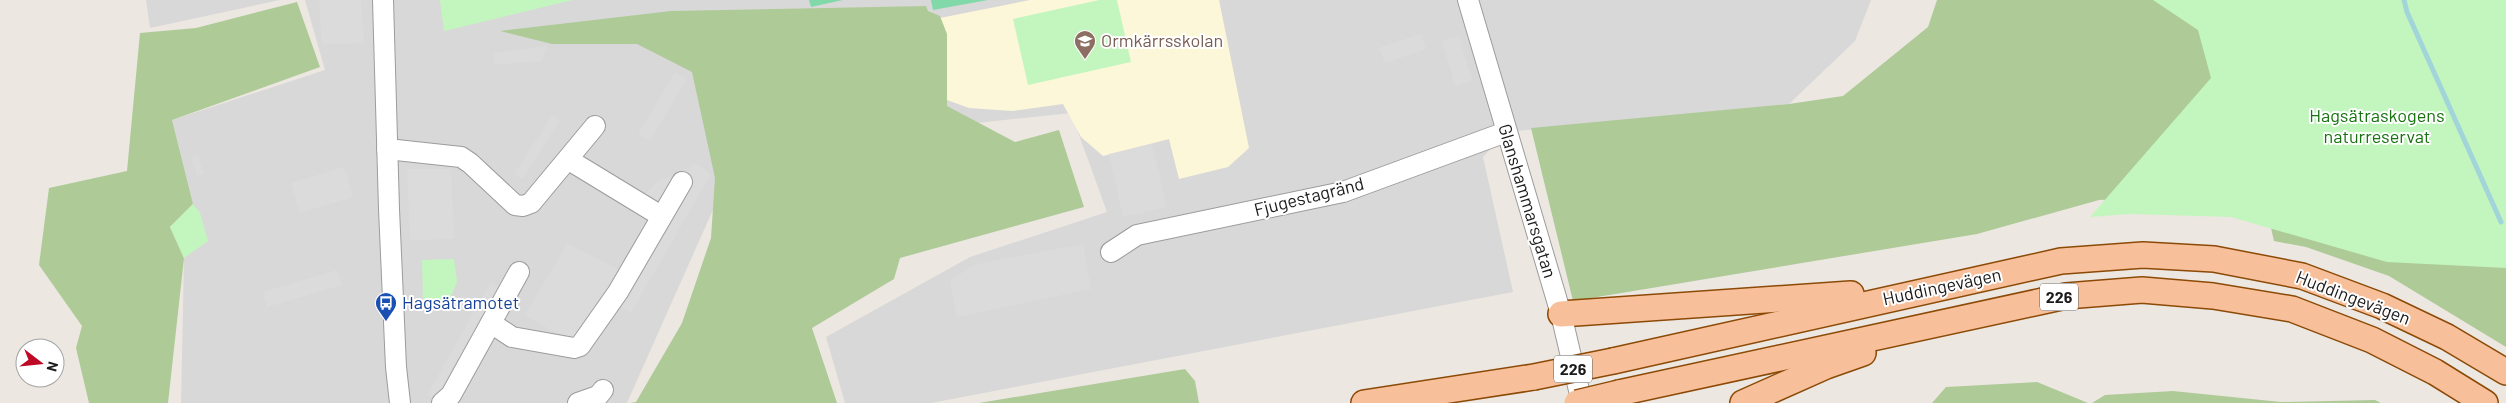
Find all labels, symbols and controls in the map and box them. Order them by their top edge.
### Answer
school or university icon: Ormkärrsskolan [1073,29,1097,60]
place label: Ormkärrsskolan [1101,29,1223,51]
park label: Hagsätraskogens naturreservat [2309,104,2445,147]
street label: Glanshammarsgatan [1494,121,1562,280]
street label: Fjugestagränd [1252,172,1366,220]
street label: Huddingevägen [1880,263,2003,309]
street label: Huddingevägen [2293,265,2414,329]
road number: 226 [2040,284,2078,310]
bus stop icon: Hagsätramotet [374,291,398,322]
place label: Hagsätramotet [402,291,519,313]
north arrow [15,338,65,388]
road number: 226 [1554,356,1592,382]
text: N [44,360,62,374]

